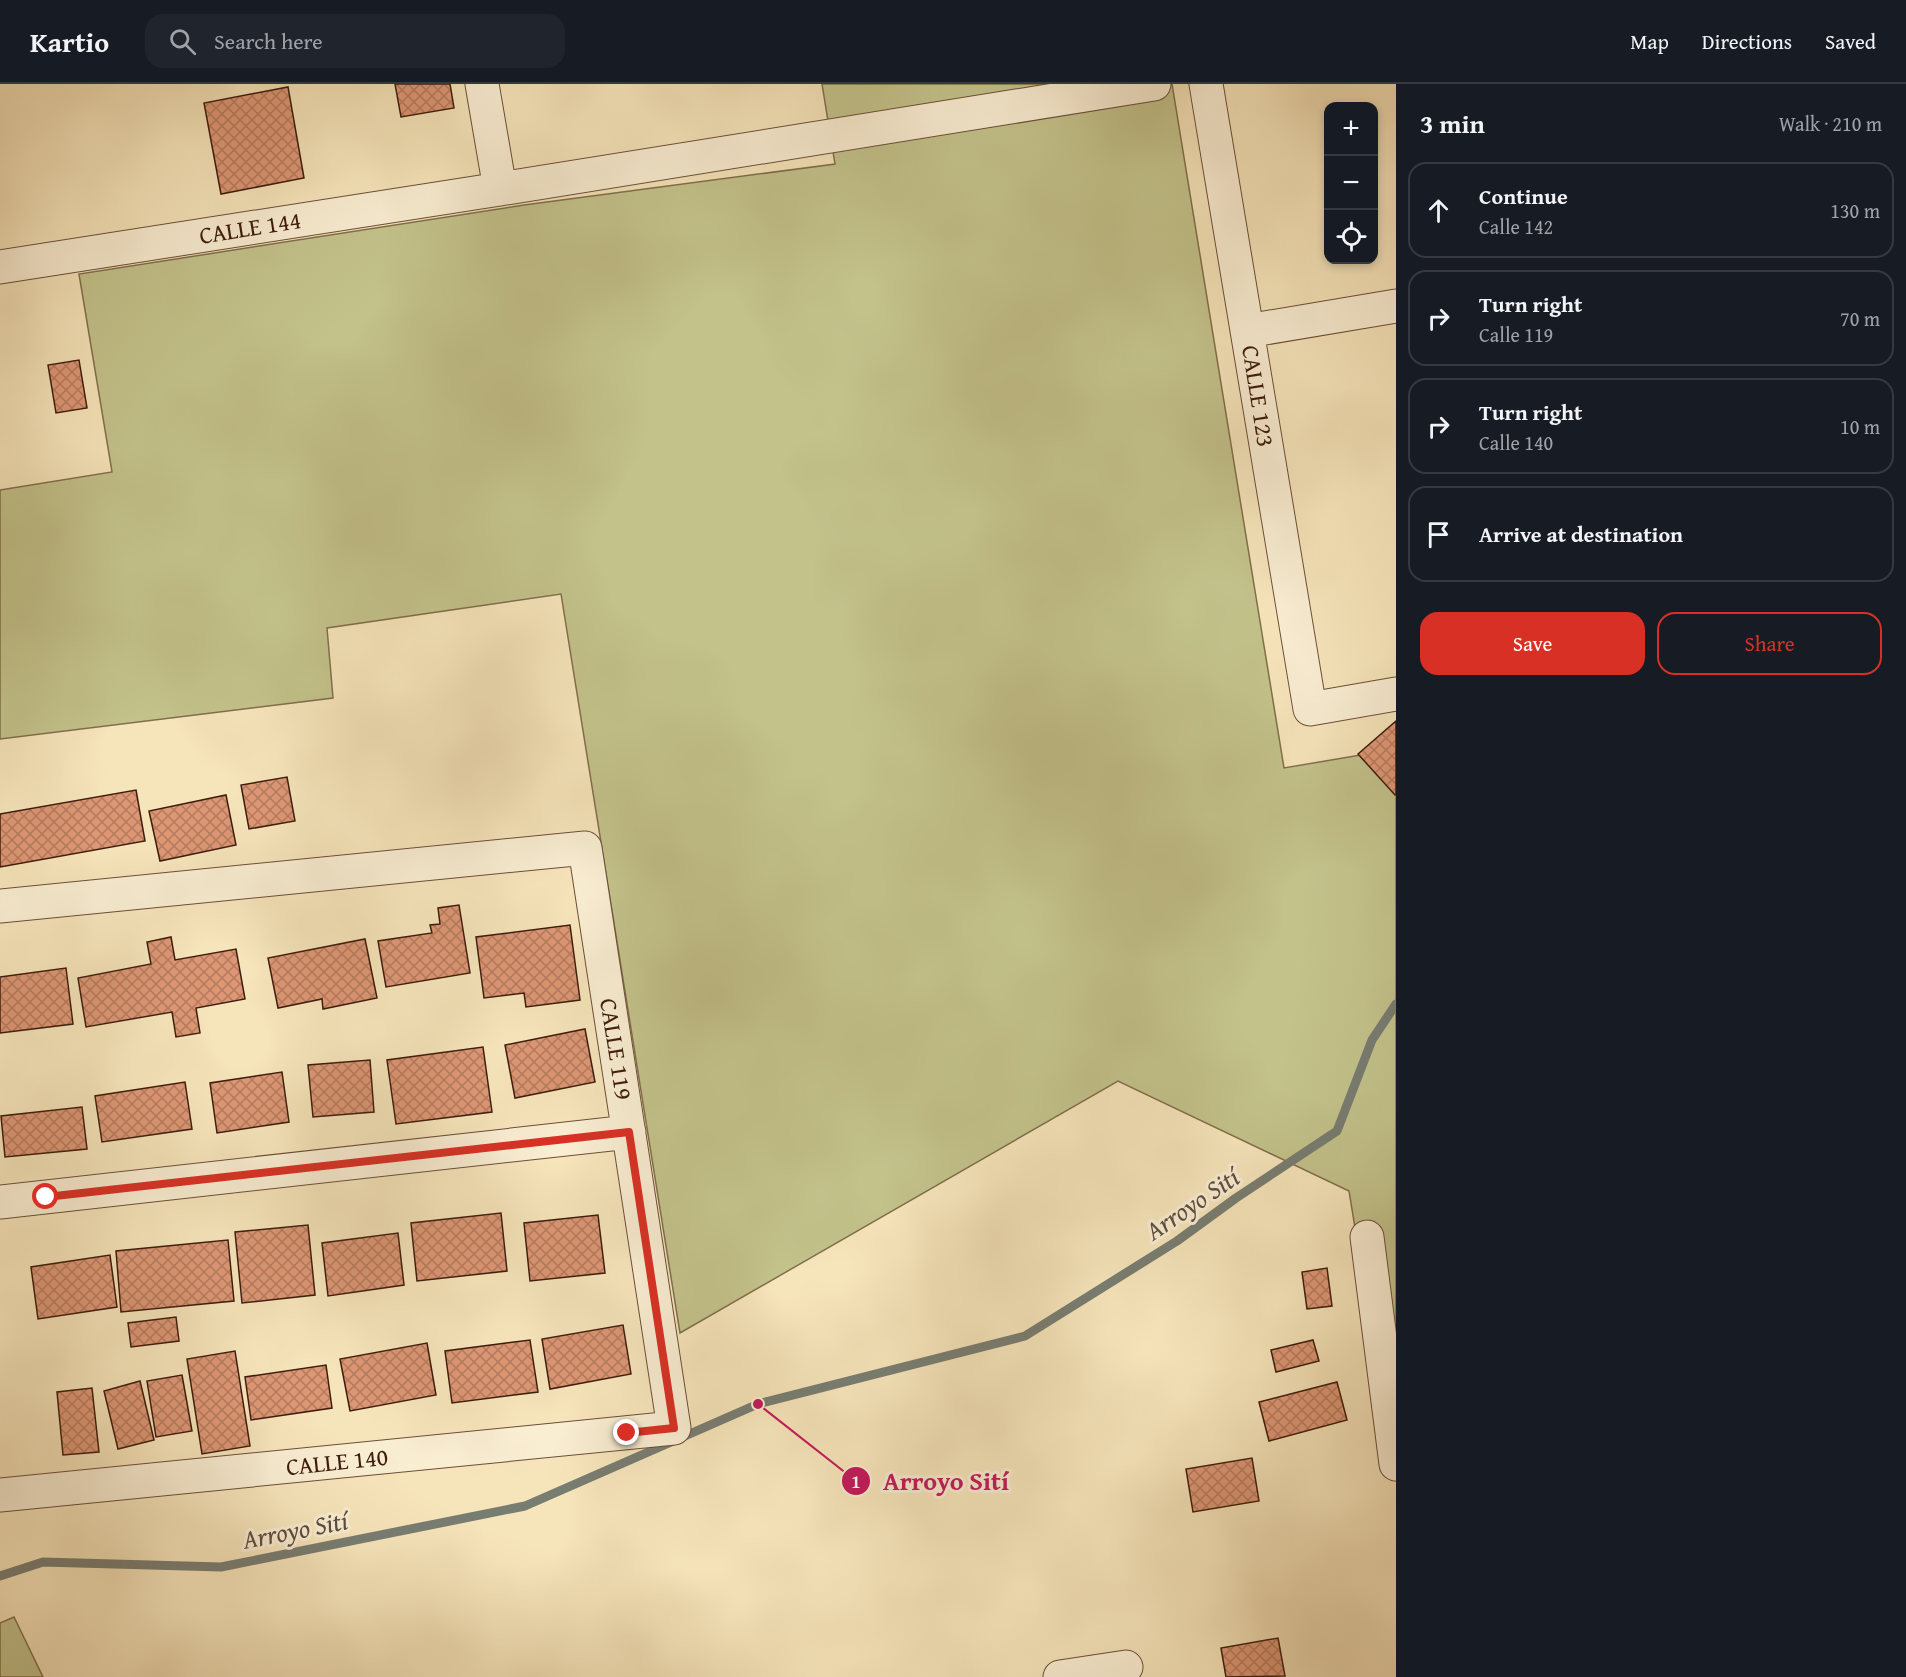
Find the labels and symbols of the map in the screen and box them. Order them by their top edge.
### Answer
street label: CALLE 144 [197,202,303,253]
street label: CALLE 123 [1233,343,1284,449]
street label: CALLE 119 [591,996,642,1102]
water label: Arroyo Sití [1136,1156,1249,1250]
route start [32,1183,58,1209]
route end [613,1419,639,1445]
street label: CALLE 140 [284,1439,390,1484]
callout: Arroyo Sití [841,1459,1021,1503]
text: Arroyo Sití [883,1461,1010,1500]
text: 1 [851,1468,861,1495]
water label: Arroyo Sití [238,1500,353,1559]

